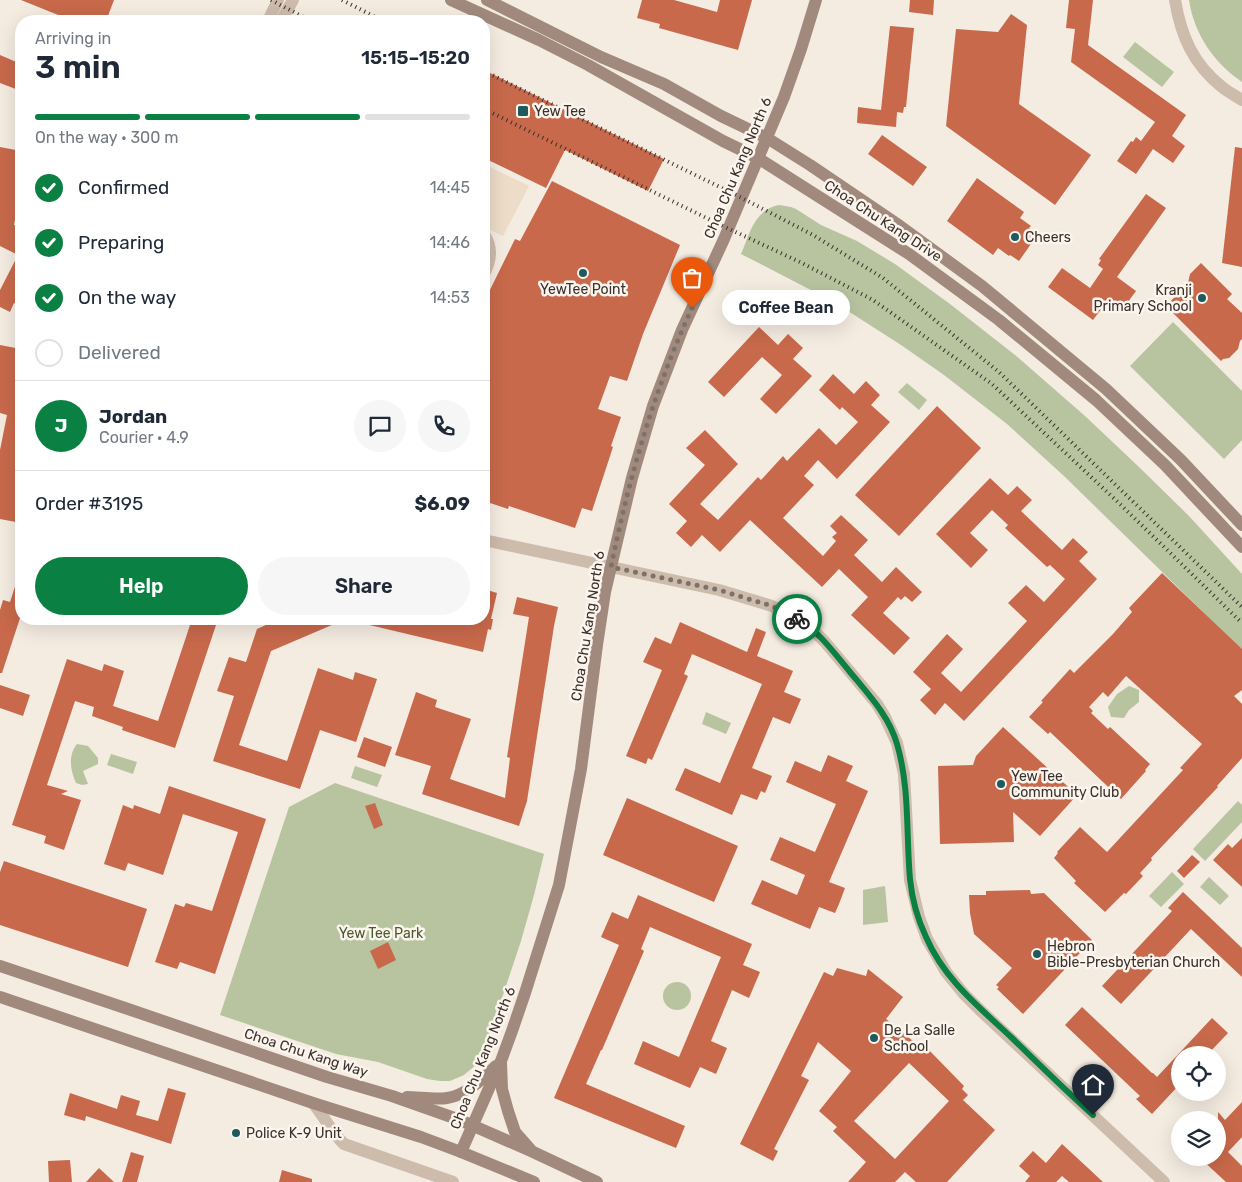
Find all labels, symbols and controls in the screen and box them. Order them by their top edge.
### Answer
text: Arriving in [35,29,111,48]
text: 15:15–15:20 [361,46,470,69]
text: 3 min [35,48,121,86]
street label: Choa Chu Kang North 6 [700,95,776,241]
place label: Yew Tee [534,103,586,120]
marker: Yew Tee [516,104,530,118]
text: On the way · 300 m [35,128,178,147]
icon: check [35,174,63,202]
text: Confirmed [78,176,169,199]
street label: Choa Chu Kang Drive [821,177,945,265]
text: 14:45 [430,178,470,197]
icon: check [35,229,63,257]
place label: Cheers [1025,229,1071,246]
text: Preparing [78,231,164,254]
marker: Cheers [1009,231,1021,243]
text: 14:46 [430,233,470,252]
pin [671,257,713,308]
icon: bag [678,264,706,292]
marker: YewTee Point [577,267,589,279]
place label: YewTee Point [540,281,626,298]
place label: Kranji Primary School [1094,282,1192,315]
icon: check [35,284,63,312]
text: On the way [78,286,176,309]
text: 14:53 [430,288,470,307]
callout: Coffee Bean [722,290,850,326]
marker: Kranji Primary School [1196,292,1208,304]
text: Coffee Bean [738,298,834,317]
text: Delivered [78,341,161,364]
button: chat [354,400,406,452]
button: phone [418,400,470,452]
text: Jordan [99,405,167,428]
text: J [55,414,67,437]
text: Courier · 4.9 [99,428,189,447]
text: Order #3195 [35,492,143,515]
text: $6.09 [415,492,470,515]
street label: Choa Chu Kang North 6 [568,550,608,702]
button: Help [35,557,248,615]
button: Share [258,557,470,615]
courier [772,594,822,644]
icon: bike [783,605,811,633]
place label: Yew Tee Community Club [1011,768,1119,801]
marker: Yew Tee Community Club [995,778,1007,790]
park label: Yew Tee Park [339,925,424,942]
place label: Hebron Bible-Presbyterian Church [1047,938,1220,971]
marker: Hebron Bible-Presbyterian Church [1031,948,1043,960]
street label: Choa Chu Kang North 6 [447,984,519,1132]
place label: De La Salle School [884,1022,955,1055]
street label: Choa Chu Kang Way [242,1025,370,1081]
marker: De La Salle School [868,1032,880,1044]
map controls [1171,1046,1226,1166]
button: locate [1171,1046,1226,1101]
pin [1072,1064,1114,1115]
icon: home [1079,1071,1107,1099]
button: layers [1171,1111,1226,1166]
place label: Police K-9 Unit [246,1125,342,1142]
marker: Police K-9 Unit [230,1127,242,1139]

